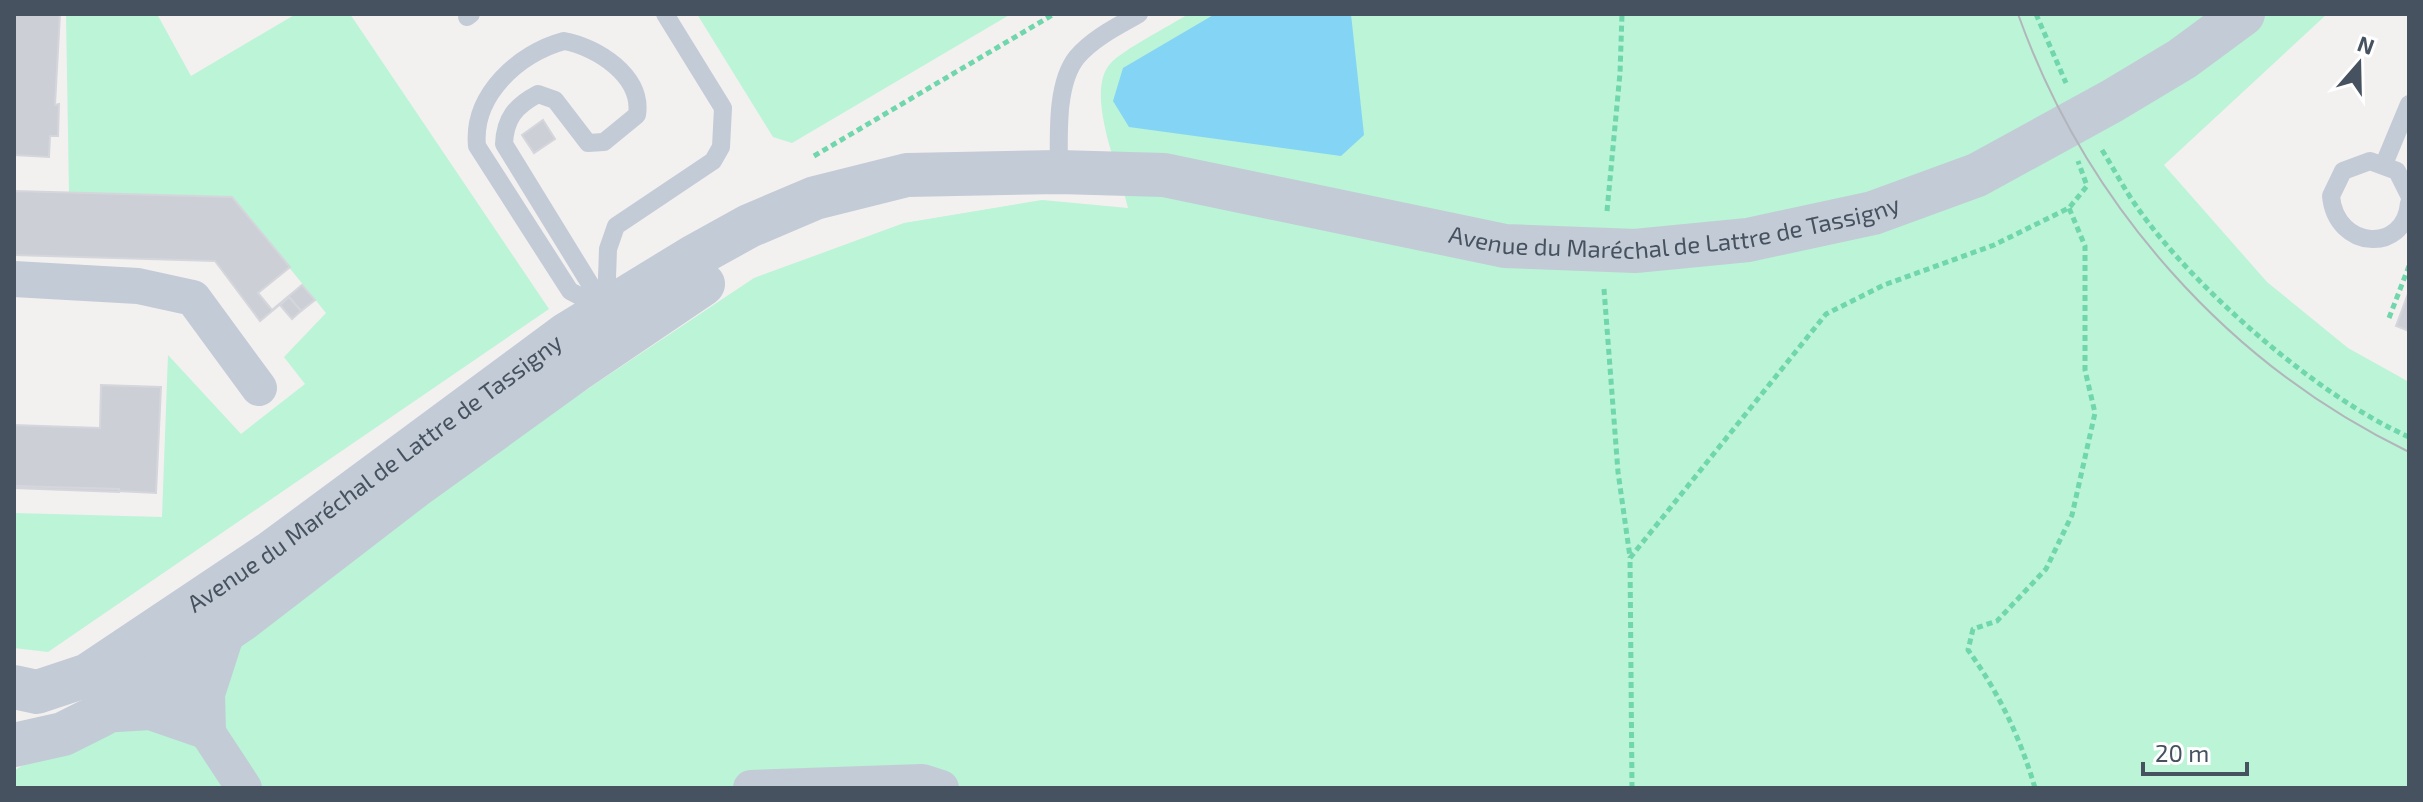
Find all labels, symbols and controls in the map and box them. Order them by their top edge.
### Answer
north arrow [2319,24,2399,104]
text: N [2354,29,2378,59]
street label: Avenue du Maréchal de Lattre de Tassigny [1447,188,1904,264]
street label: Avenue du Maréchal de Lattre de Tassigny [181,327,567,618]
scale bar [2143,726,2247,776]
text: 20 m [2155,738,2209,767]

